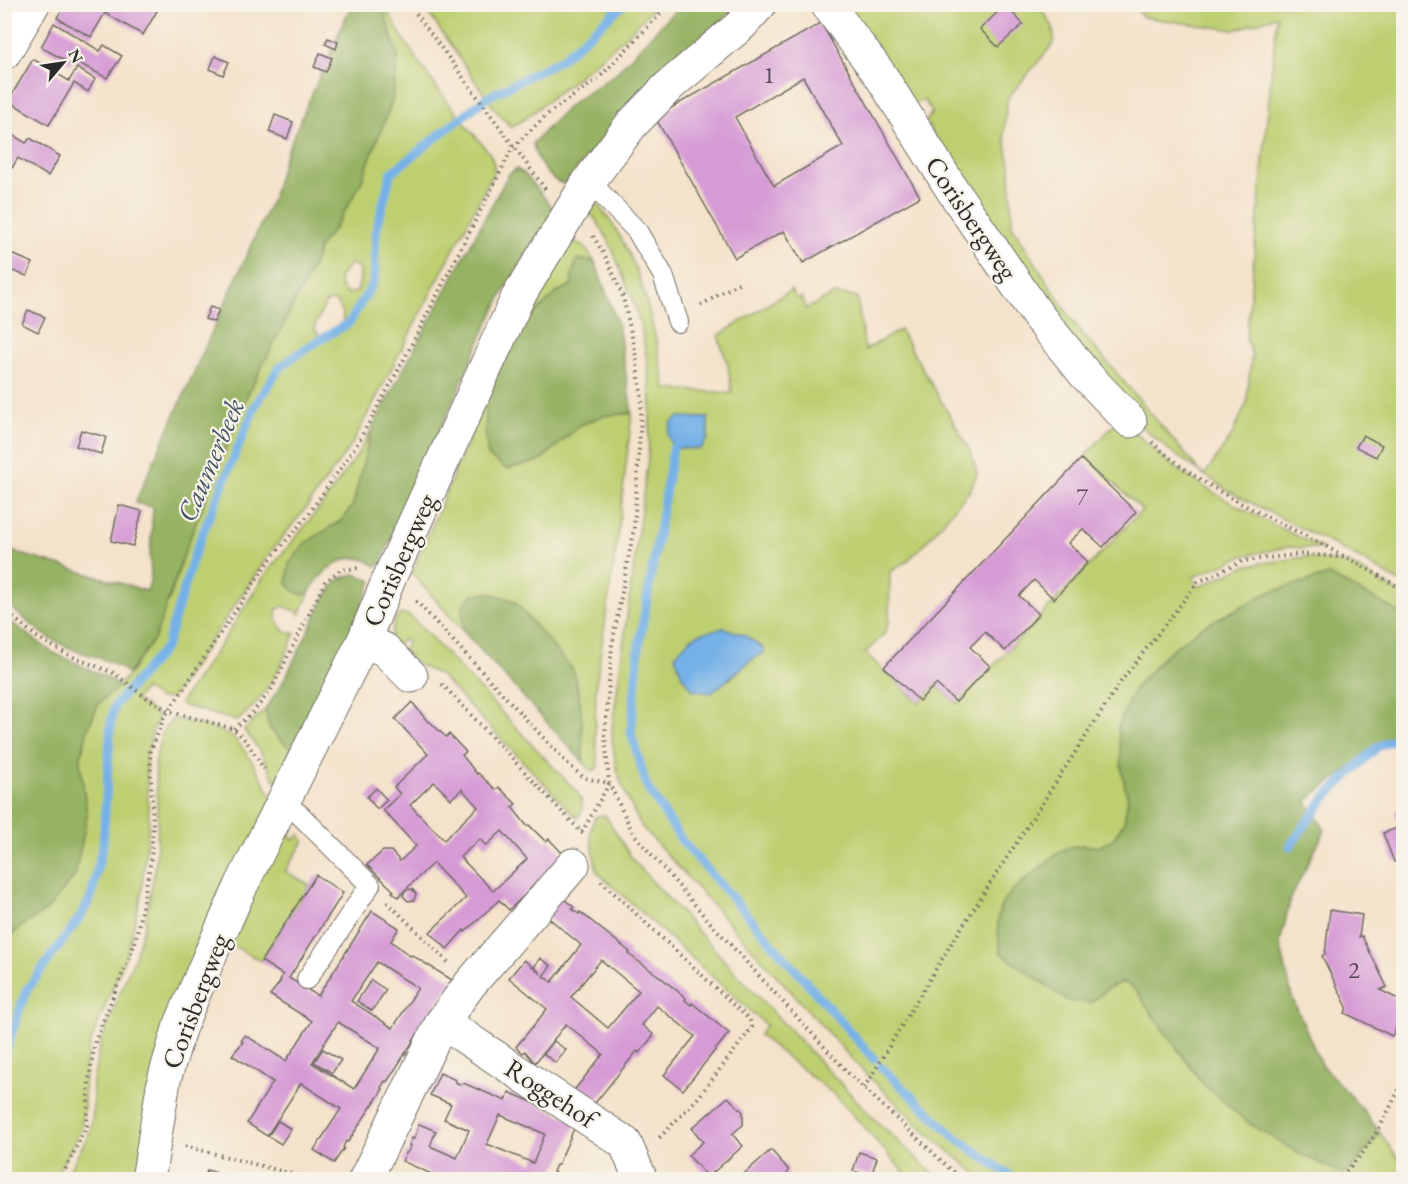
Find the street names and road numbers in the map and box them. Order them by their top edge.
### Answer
street label: Corisbergweg [918,149,1026,287]
street label: Corisbergweg [354,488,444,632]
street label: Corisbergweg [153,928,237,1074]
street label: Roggehof [498,1050,606,1137]

